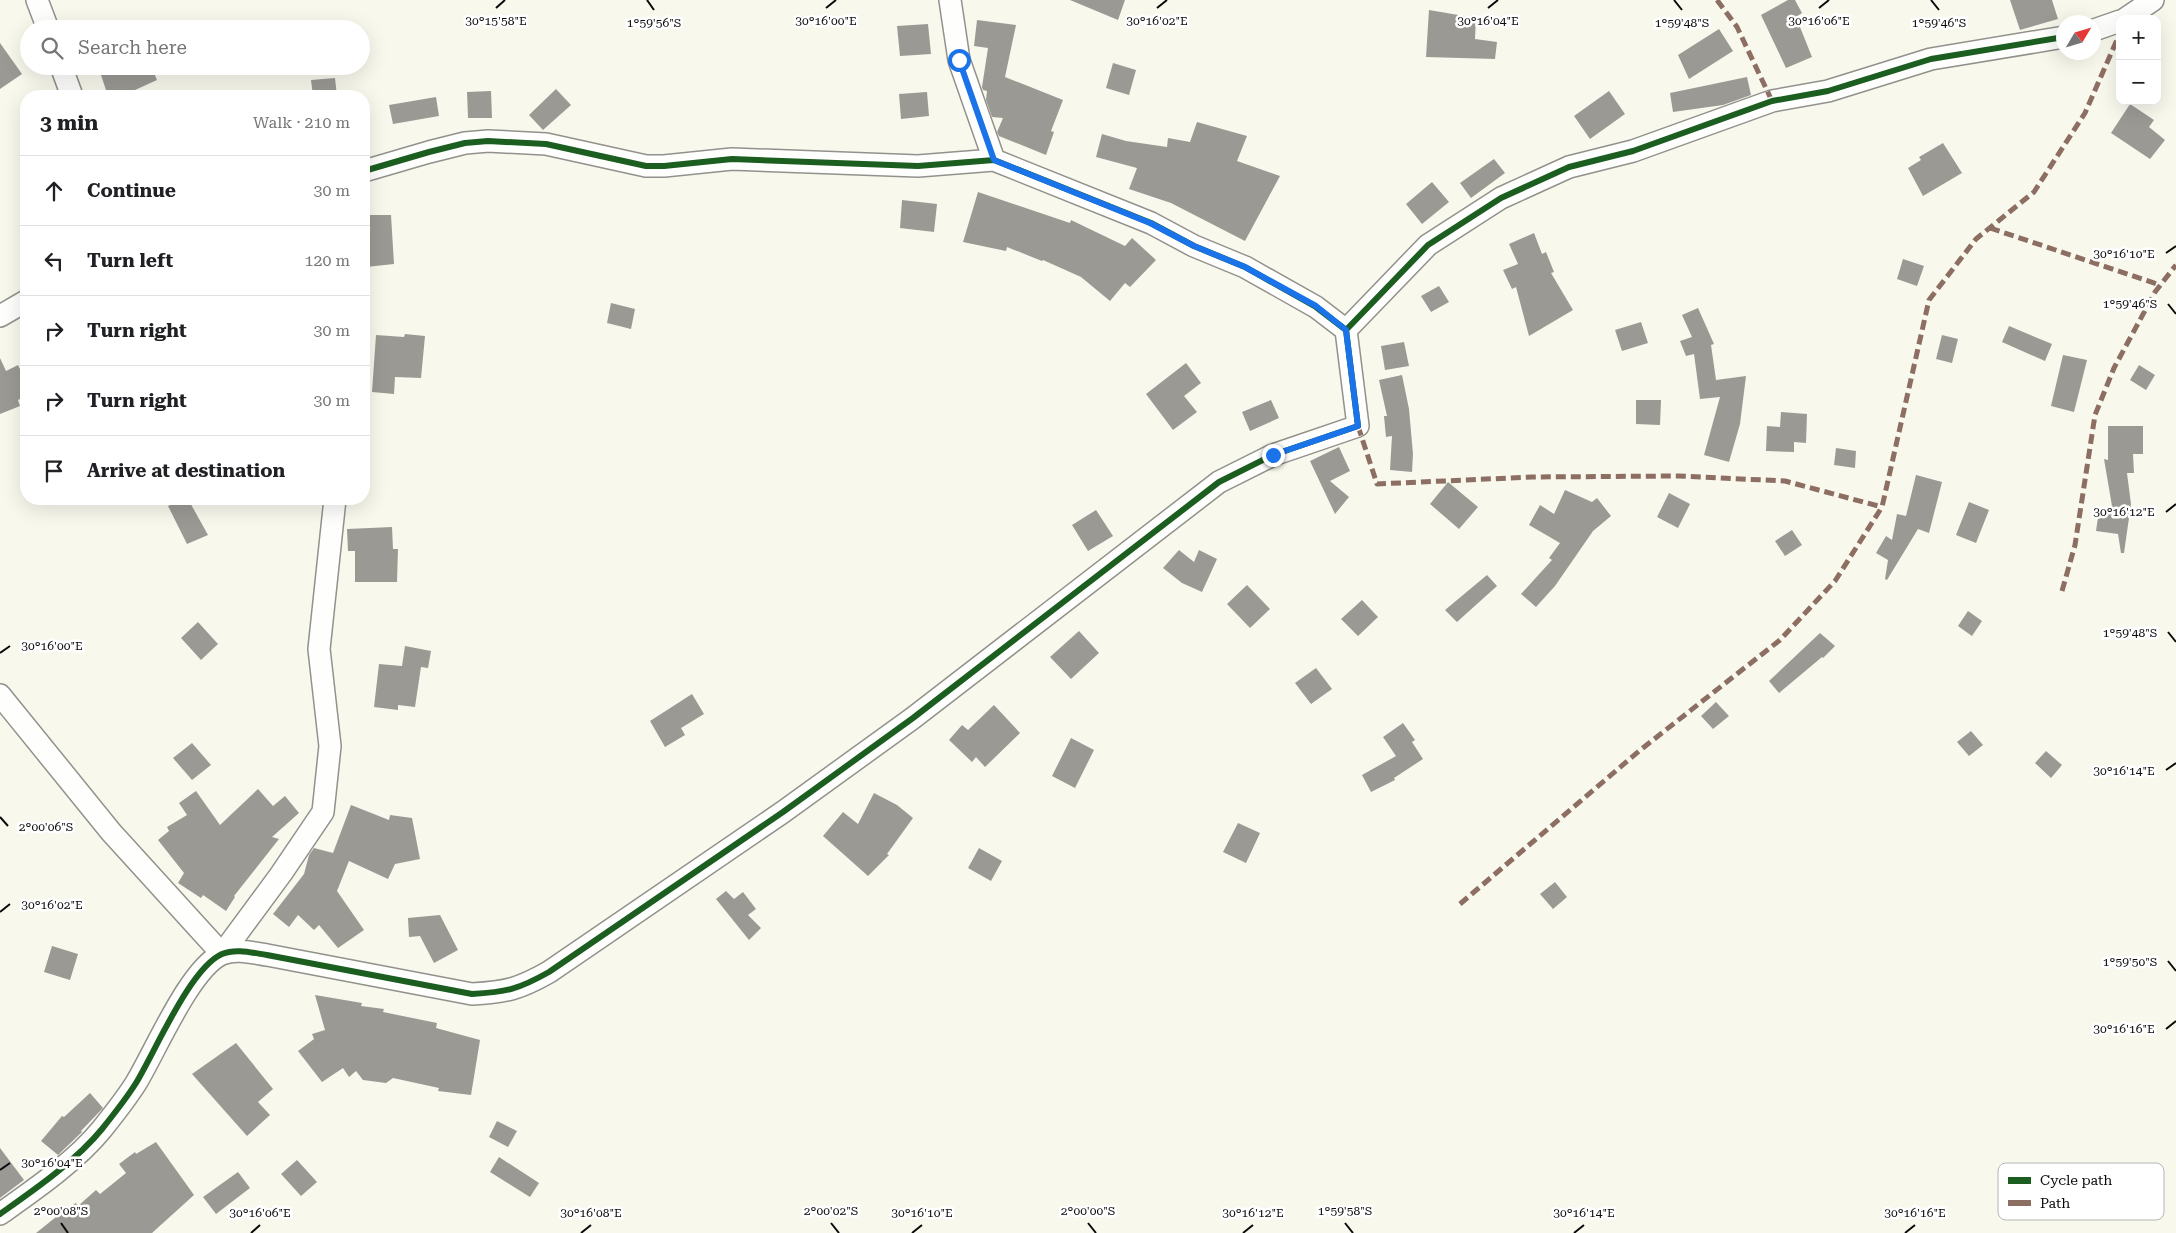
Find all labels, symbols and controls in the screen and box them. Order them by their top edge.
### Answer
text: 30°15'58"E [465,14,527,28]
text: 30°16'00"E [795,14,857,28]
text: 30°16'02"E [1126,14,1188,28]
text: 30°16'04"E [1457,14,1519,28]
text: 30°16'06"E [1788,14,1850,28]
north arrow [2056,15,2101,60]
map controls [2116,15,2161,105]
button: + [2116,15,2161,60]
text: 1°59'56"S [627,16,681,30]
text: 1°59'48"S [1655,16,1709,30]
text: 1°59'46"S [1912,16,1966,30]
search box [20,20,370,75]
icon: search [38,34,66,62]
text: Search here [78,36,187,59]
route start [948,49,971,72]
button: − [2116,60,2161,105]
text: 3 min [40,111,98,135]
text: Walk · 210 m [253,113,350,132]
icon: ahead [40,177,68,205]
text: Continue [87,179,176,202]
text: 30 m [313,181,350,200]
icon: left [40,247,68,275]
text: 30°16'10"E [2093,247,2155,261]
text: Turn left [87,249,173,272]
text: 120 m [304,251,350,270]
text: 1°59'46"S [2103,297,2157,311]
icon: right [40,317,68,345]
text: Turn right [87,319,187,342]
text: 30 m [313,321,350,340]
icon: right [40,387,68,415]
text: Turn right [87,389,187,412]
text: 30 m [313,391,350,410]
route end [1262,444,1285,467]
icon: arrive [40,457,68,485]
text: Arrive at destination [87,459,285,482]
text: 30°16'12"E [2093,505,2155,519]
text: 1°59'48"S [2103,626,2157,640]
text: 30°16'00"E [21,639,83,653]
text: 30°16'14"E [2093,764,2155,778]
text: 2°00'06"S [19,820,73,834]
text: 30°16'02"E [21,898,83,912]
text: 1°59'50"S [2103,955,2157,969]
text: 30°16'16"E [2093,1022,2155,1036]
text: 30°16'04"E [21,1156,83,1170]
legend [1998,1163,2164,1220]
text: Cycle path [2040,1172,2112,1188]
text: Path [2040,1195,2070,1211]
text: 2°00'08"S [34,1204,88,1218]
text: 2°00'02"S [804,1204,858,1218]
text: 2°00'00"S [1061,1204,1115,1218]
text: 1°59'58"S [1318,1204,1372,1218]
text: 30°16'06"E [229,1206,291,1220]
text: 30°16'08"E [560,1206,622,1220]
text: 30°16'10"E [891,1206,953,1220]
text: 30°16'12"E [1222,1206,1284,1220]
text: 30°16'14"E [1553,1206,1615,1220]
text: 30°16'16"E [1884,1206,1946,1220]

